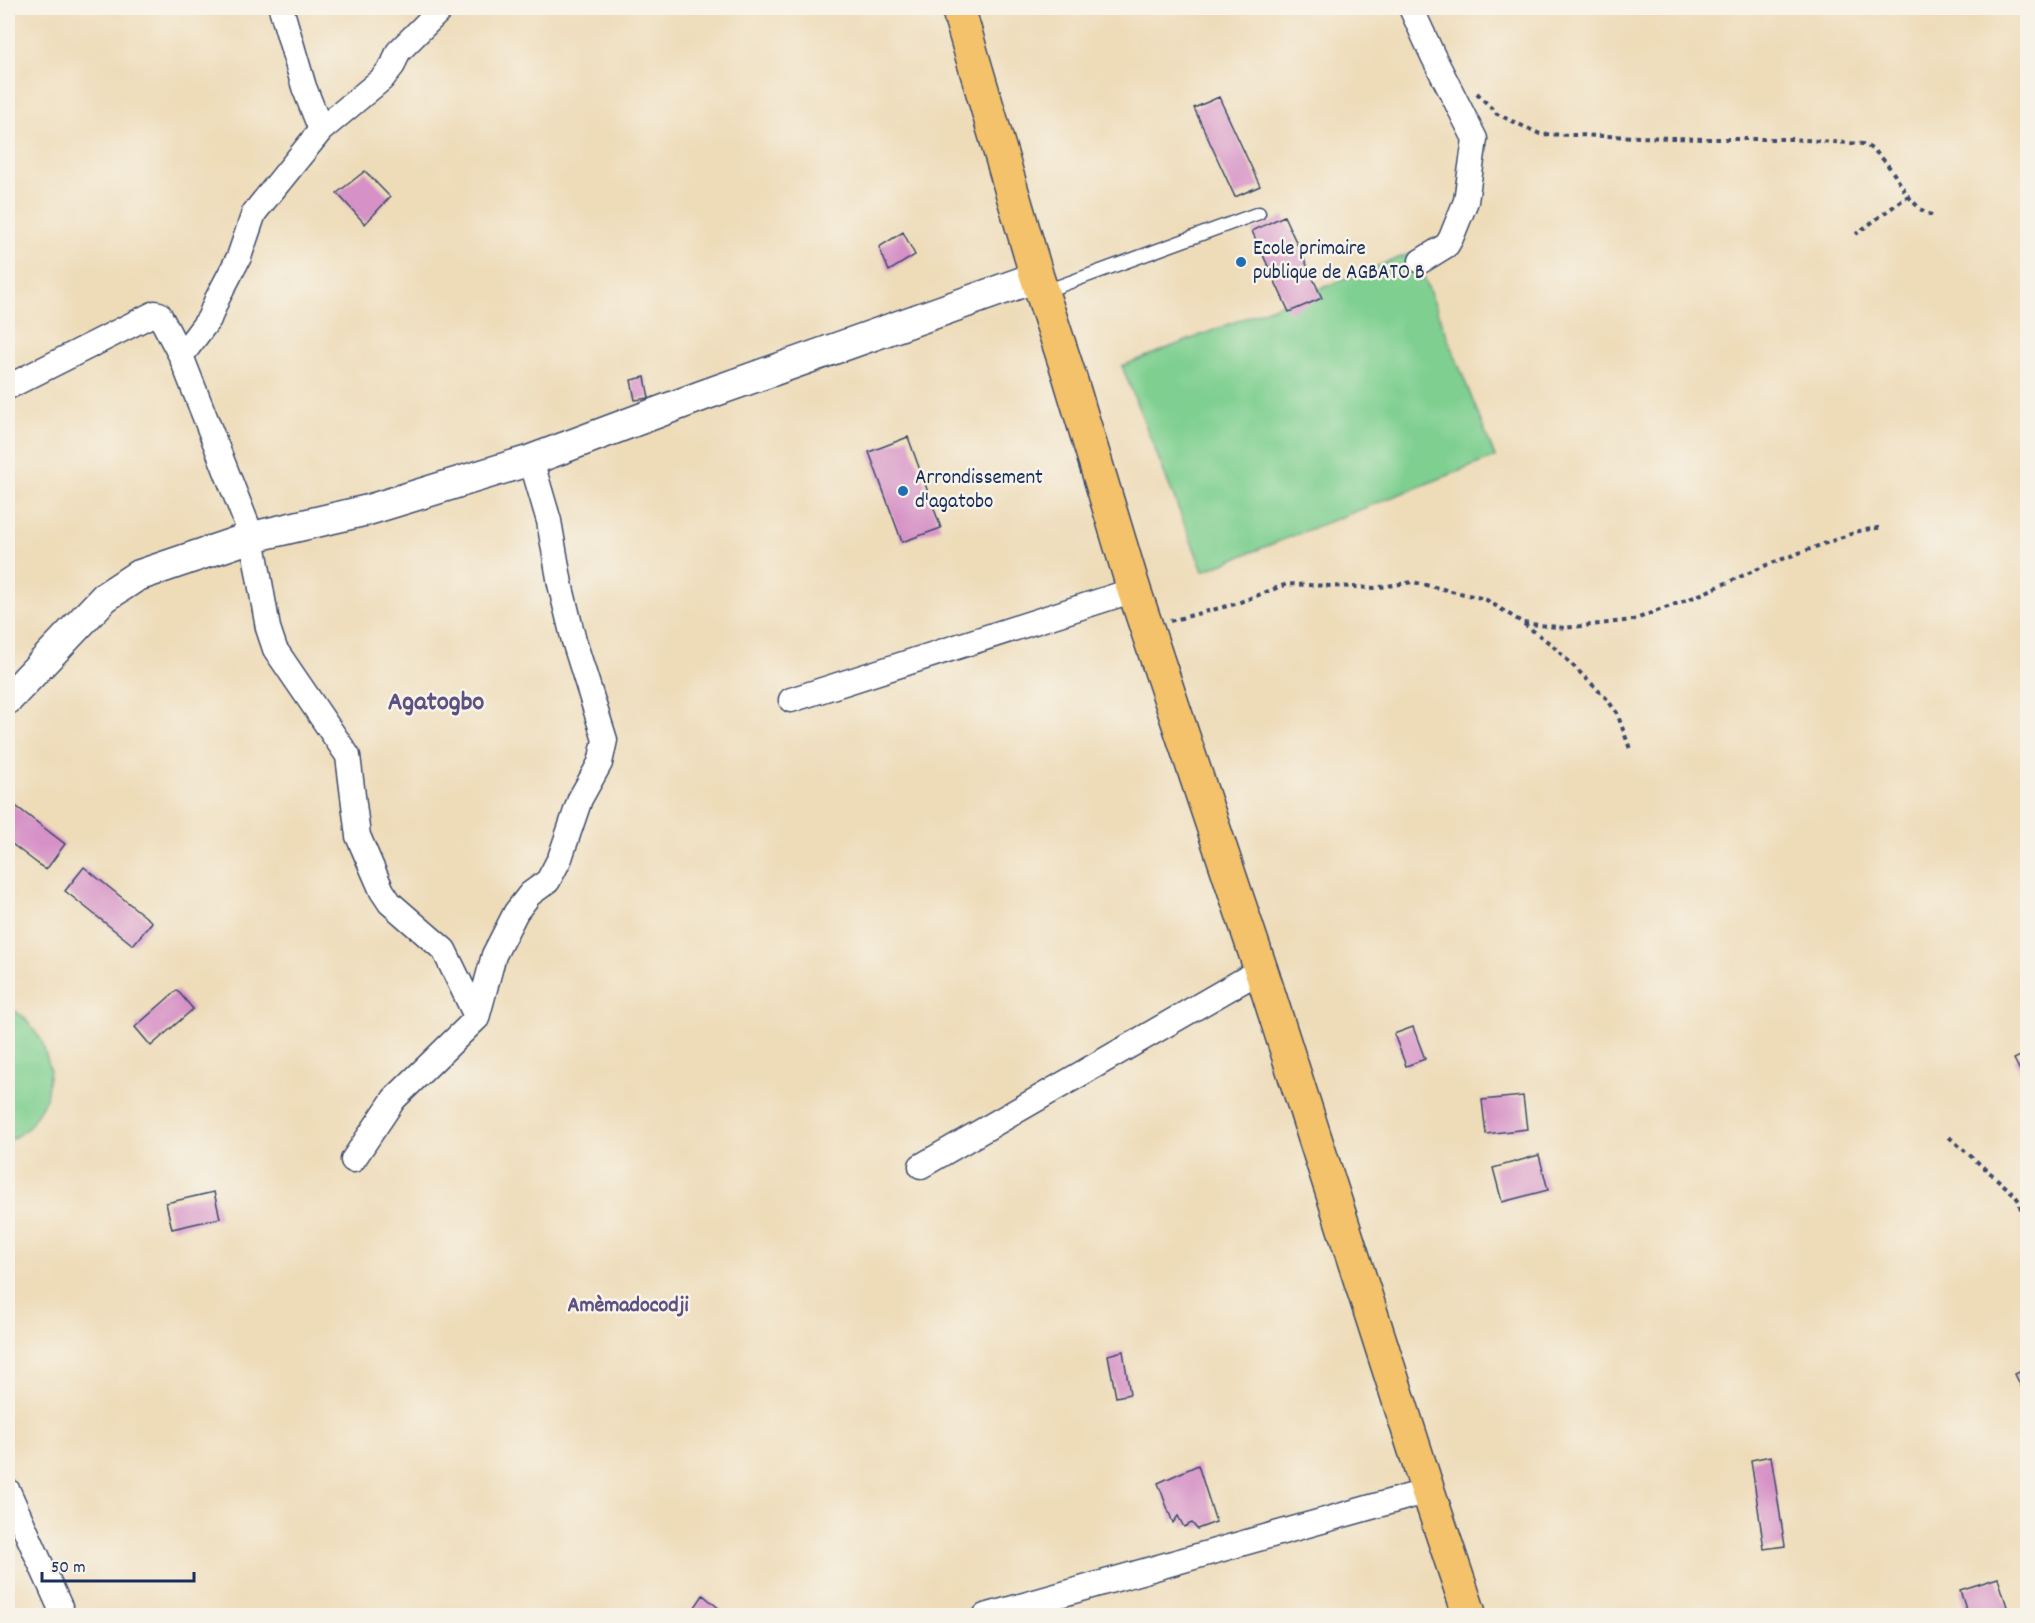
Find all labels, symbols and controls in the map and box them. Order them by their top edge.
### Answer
place label: Ecole primaire publique de AGBATO B [1253,235,1425,289]
marker: Ecole primaire publique de AGBATO B [1234,255,1248,269]
place label: Arrondissement d'agatobo [915,464,1043,518]
marker: Arrondissement d'agatobo [896,484,910,498]
district label: Agatogbo [388,684,484,723]
district label: Amèmadocodji [568,1291,688,1322]
scale bar [42,1545,194,1583]
text: 50 m [51,1556,86,1581]

